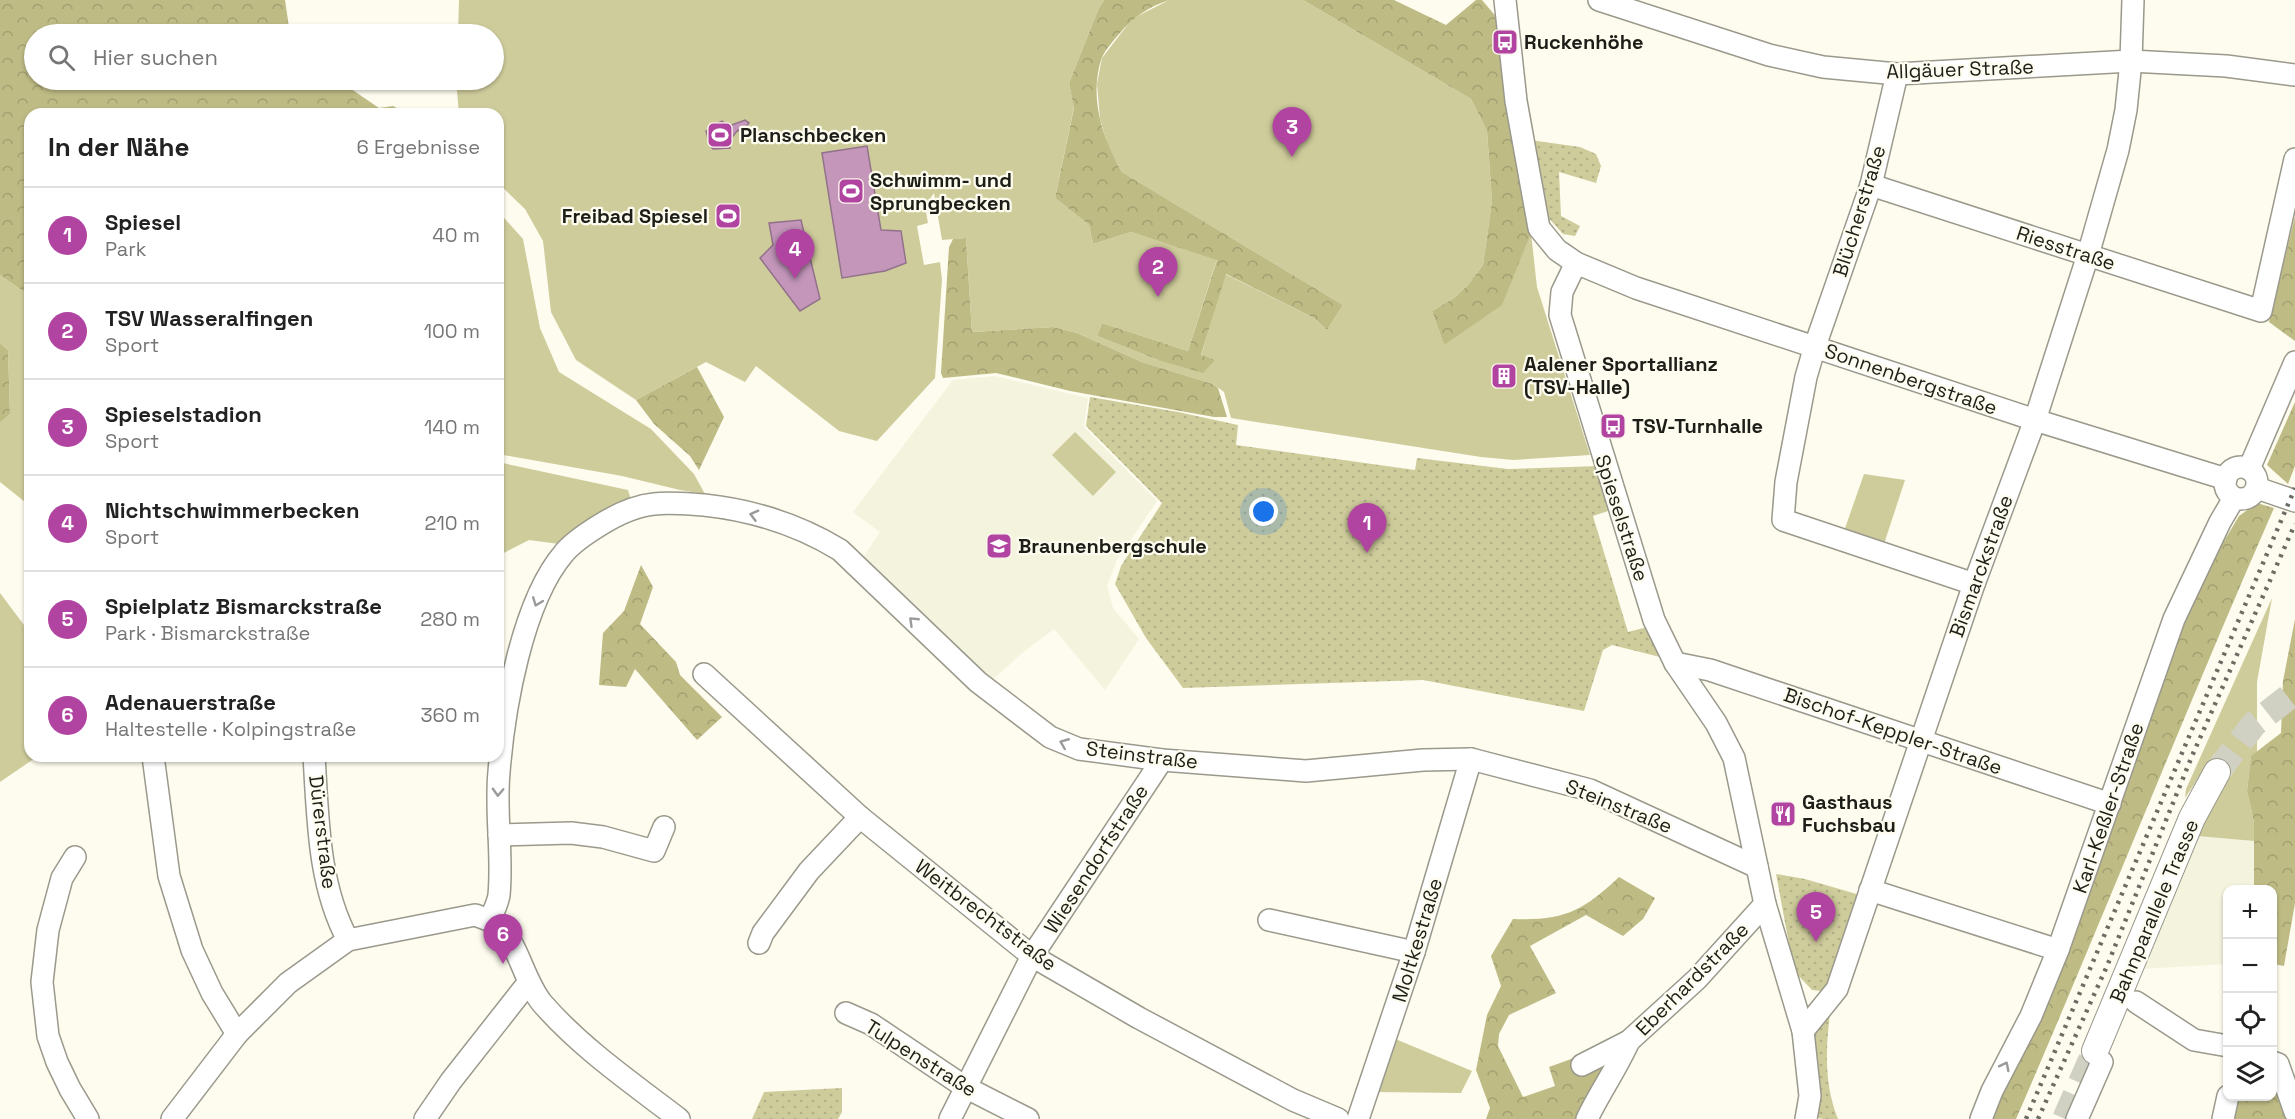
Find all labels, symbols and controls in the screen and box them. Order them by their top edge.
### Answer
search box [24,24,504,90]
bus stop icon: Ruckenhöhe [1490,27,1520,57]
place label: Ruckenhöhe [1524,29,1644,55]
icon: search [45,41,78,74]
text: Hier suchen [93,43,218,71]
street label: Allgäuer Straße [1886,53,2034,85]
pin: 3 [1272,108,1312,157]
sports icon: Planschbecken [705,120,735,150]
place label: Planschbecken [740,122,886,148]
text: In der Nähe [48,130,189,164]
text: 6 Ergebnisse [357,134,480,160]
street label: Blücherstraße [1827,142,1891,280]
place label: Schwimm- und Sprungbecken [870,167,1012,216]
sports icon: Schwimm- und Sprungbecken [836,176,866,206]
sports icon: Freibad Spiesel [713,201,743,231]
place label: Freibad Spiesel [562,203,708,229]
text: Spiesel [105,208,181,236]
street label: Riesstraße [2013,220,2119,276]
text: 1 [63,222,72,248]
text: 40 m [432,222,480,248]
pin: 4 [776,230,814,279]
text: Park [105,236,147,262]
pin: 2 [1138,248,1178,297]
text: TSV Wasseralfingen [105,304,313,332]
text: 2 [62,318,73,344]
text: 100 m [424,318,480,344]
text: Sport [105,332,159,358]
street label: Sonnenbergstraße [1821,337,2001,421]
place label: Aalener Sportallianz (TSV-Halle) [1524,351,1718,400]
building icon: Aalener Sportallianz (TSV-Halle) [1489,361,1519,391]
text: Spieselstadion [105,400,262,428]
bus stop icon: TSV-Turnhalle [1598,411,1628,441]
place label: TSV-Turnhalle [1632,413,1763,439]
text: 3 [61,414,74,440]
text: 140 m [424,414,480,440]
text: Sport [105,428,159,454]
street label: Spieselstraße [1589,451,1655,585]
street label: Bismarckstraße [1943,491,2019,641]
text: Nichtschwimmerbecken [105,496,359,524]
your location [1249,497,1278,526]
pin: 1 [1348,504,1386,553]
text: 4 [61,510,74,536]
text: 210 m [424,510,480,536]
one-way arrow [749,510,759,522]
text: Sport [105,524,159,550]
school or university icon: Braunenbergschule [984,531,1014,561]
place label: Braunenbergschule [1018,533,1207,559]
text: Spielplatz Bismarckstraße [105,592,382,620]
one-way arrow [532,596,544,607]
text: 5 [62,606,74,632]
text: 280 m [420,606,480,632]
one-way arrow [909,617,920,628]
text: Park · Bismarckstraße [105,620,310,646]
street label: Bischof-Keppler-Straße [1780,681,2006,781]
text: Adenauerstraße [105,688,276,716]
text: 6 [61,702,74,728]
text: 360 m [421,702,480,728]
text: Haltestelle · Kolpingstraße [105,716,356,742]
street label: Karl-Keßler-Straße [2067,719,2149,897]
street label: Steinstraße [1084,735,1200,775]
one-way arrow [1059,737,1069,750]
street label: Steinstraße [1562,773,1676,839]
street label: Dürerstraße [303,774,343,890]
street label: Wiesendorfstraße [1038,779,1154,939]
one-way arrow [492,788,504,797]
place label: Gasthaus Fuchsbau [1802,789,1896,838]
restaurant icon: Gasthaus Fuchsbau [1768,799,1798,829]
street label: Bahnparallele Trasse [2104,815,2204,1007]
street label: Weitbrechtstraße [910,853,1062,977]
street label: Moltkestraße [1386,875,1448,1005]
map controls [2223,885,2277,1101]
button: + [2223,885,2277,939]
pin: 5 [1796,892,1836,942]
pin: 6 [484,914,522,964]
street label: Eberhardstraße [1630,917,1754,1041]
button: − [2223,939,2277,993]
button: locate [2223,993,2277,1047]
street label: Tulpenstraße [860,1013,982,1103]
button: layers [2223,1047,2277,1101]
one-way arrow [1997,1061,2009,1072]

